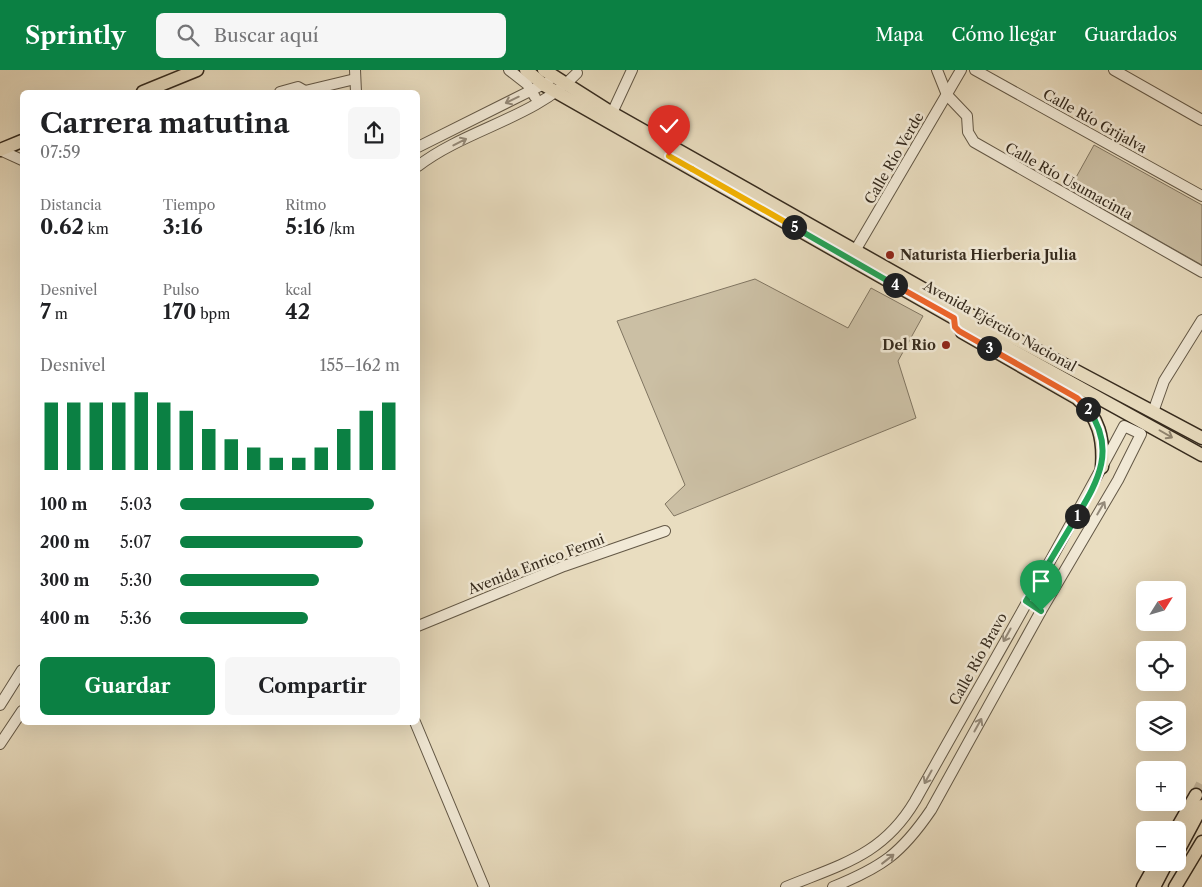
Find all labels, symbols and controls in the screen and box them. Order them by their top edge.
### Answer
search box [156,13,506,58]
text: Sprintly [25,21,126,50]
icon: search [174,21,202,49]
text: Buscar aquí [214,24,319,47]
text: Mapa [875,24,924,46]
text: Cómo llegar [952,24,1056,46]
text: Guardados [1084,24,1177,46]
street label: Calle Río Grijalva [1040,85,1151,157]
one-way arrow [505,96,520,106]
pin [648,105,690,156]
text: Carrera matutina [40,106,289,140]
button: share [348,107,400,159]
street label: Calle Río Verde [860,109,928,207]
icon: check [655,112,683,140]
one-way arrow [452,137,467,146]
street label: Calle Río Usumacinta [1002,138,1136,224]
text: 07:59 [40,142,81,162]
text: Distancia [40,196,102,214]
text: Tiempo [163,196,215,214]
text: Ritmo [285,196,326,214]
text: 0.62 [40,214,84,239]
text: 3:16 [163,214,203,239]
text: 5:16 [285,214,325,239]
pin: 5 [782,214,806,240]
text: 5 [791,218,798,236]
text: km [84,220,109,238]
text: /km [325,220,355,238]
place label: Naturista Hierberia Julia [900,246,1078,264]
marker: Naturista Hierberia Julia [884,249,896,261]
pin: 4 [882,272,908,298]
text: 4 [891,276,900,294]
street label: Avenida Ejército Nacional [919,276,1080,376]
text: Desnivel [40,281,97,299]
text: Pulso [163,281,199,299]
text: kcal [285,281,312,299]
text: 7 [40,299,51,324]
text: 170 [163,299,196,324]
text: 42 [285,299,310,324]
text: m [51,305,68,323]
text: bpm [196,305,230,323]
place label: Del Rio [882,336,936,354]
pin: 3 [976,336,1002,360]
marker: Del Rio [940,339,952,351]
text: 3 [986,339,993,357]
text: Desnivel [40,355,106,375]
text: 155–162 m [320,355,400,375]
pin: 2 [1076,396,1100,422]
text: 2 [1084,400,1093,418]
one-way arrow [1158,430,1172,440]
text: 100 m [40,494,87,514]
text: 5:03 [120,494,152,514]
one-way arrow [1097,501,1107,515]
pin: 1 [1064,504,1090,528]
text: 1 [1074,507,1081,525]
street label: Avenida Enrico Fermi [464,530,607,599]
text: 200 m [40,532,90,552]
text: 5:07 [120,532,151,552]
pin [1020,560,1062,611]
icon: arrive [1027,567,1055,595]
text: 300 m [40,570,89,590]
text: 5:30 [120,570,152,590]
north arrow [1136,581,1186,631]
map controls [1136,581,1186,871]
text: 400 m [40,608,90,628]
text: 5:36 [120,608,151,628]
street label: Calle Río Bravo [945,609,1011,709]
one-way arrow [1002,627,1012,642]
button: locate [1136,641,1186,691]
button: Guardar [40,657,215,715]
button: Compartir [225,657,400,715]
button: layers [1136,701,1186,751]
one-way arrow [973,718,983,733]
button: + [1136,761,1186,811]
one-way arrow [923,769,933,784]
button: − [1136,821,1186,871]
one-way arrow [881,854,894,865]

